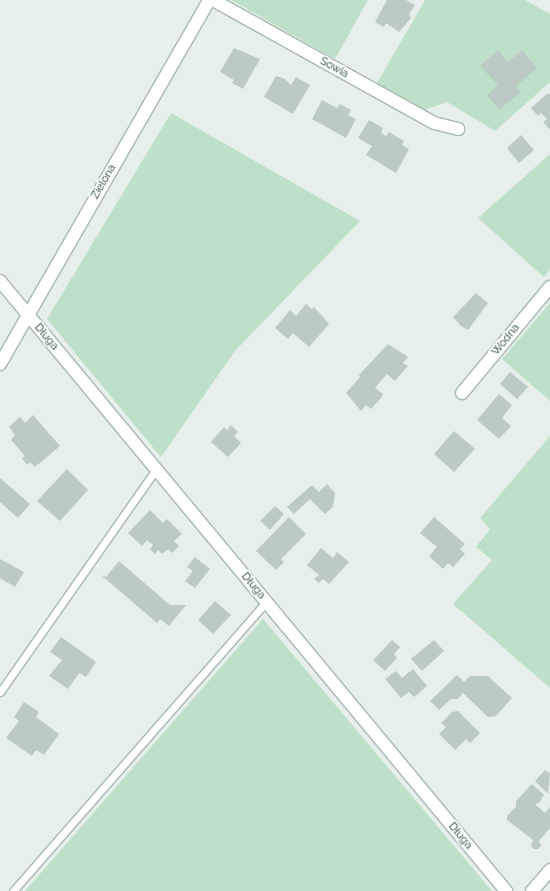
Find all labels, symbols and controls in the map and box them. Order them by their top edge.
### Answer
street label: Sowia [318,55,350,81]
street label: Zielona [89,162,119,202]
street label: Długa [31,321,61,353]
street label: Wodna [489,322,523,358]
street label: Długa [238,570,268,602]
street label: Długa [445,820,475,852]

